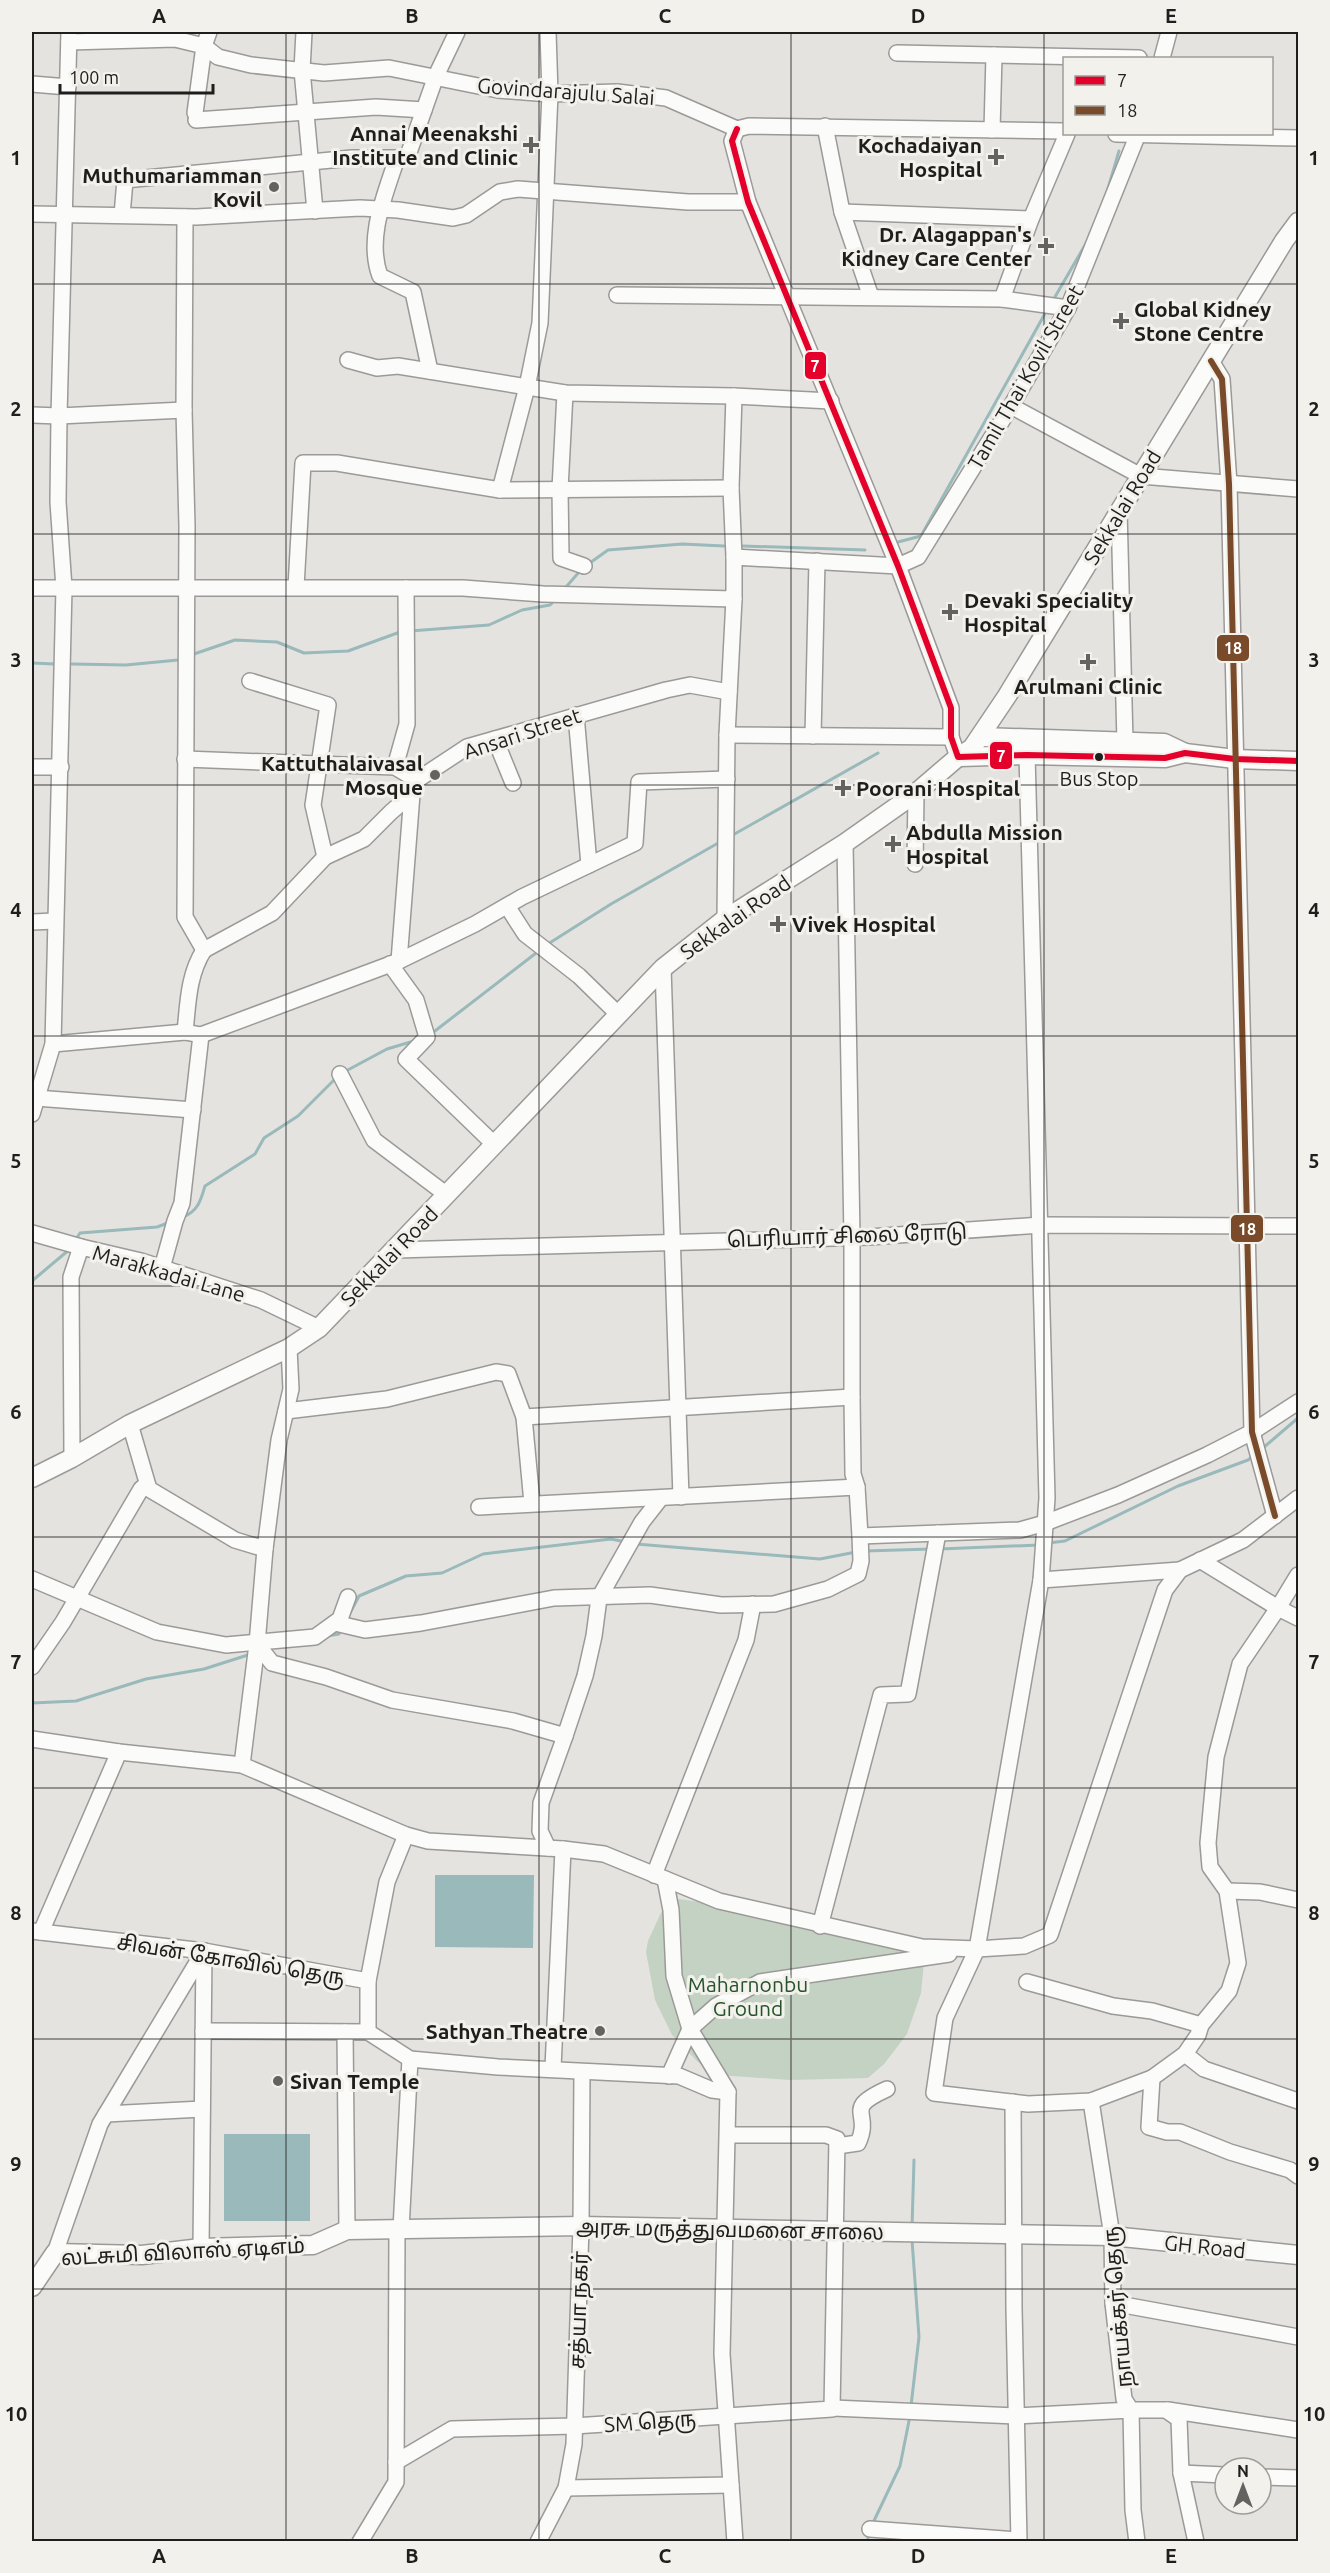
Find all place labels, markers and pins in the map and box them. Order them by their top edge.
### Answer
place label: Annai Meenakshi Institute and Clinic [332,121,518,169]
place label: Kochadaiyan Hospital [858,133,982,181]
marker: Annai Meenakshi Institute and Clinic [522,136,540,154]
marker: Kochadaiyan Hospital [987,148,1005,166]
place label: Muthumariamman Kovil [82,163,262,211]
marker: Muthumariamman Kovil [267,180,281,194]
place label: Dr. Alagappan's Kidney Care Center [841,222,1032,270]
marker: Dr. Alagappan's Kidney Care Center [1037,237,1055,255]
place label: Global Kidney Stone Centre [1134,297,1271,345]
marker: Global Kidney Stone Centre [1112,312,1130,330]
place label: Devaki Speciality Hospital [964,588,1133,636]
marker: Devaki Speciality Hospital [941,603,959,621]
marker: Arulmani Clinic [1079,653,1097,671]
place label: Arulmani Clinic [1014,674,1162,698]
place label: Kattuthalaivasal Mosque [261,751,423,799]
marker: Bus Stop [1093,751,1105,763]
place label: Bus Stop [1059,767,1139,790]
marker: Kattuthalaivasal Mosque [428,768,442,782]
place label: Poorani Hospital [856,776,1020,800]
marker: Poorani Hospital [834,779,852,797]
place label: Abdulla Mission Hospital [906,820,1063,868]
marker: Abdulla Mission Hospital [884,835,902,853]
place label: Vivek Hospital [792,912,936,936]
marker: Vivek Hospital [769,915,787,933]
place label: Sathyan Theatre [426,2019,588,2043]
marker: Sathyan Theatre [593,2024,607,2038]
place label: Sivan Temple [290,2069,420,2093]
marker: Sivan Temple [271,2074,285,2088]

